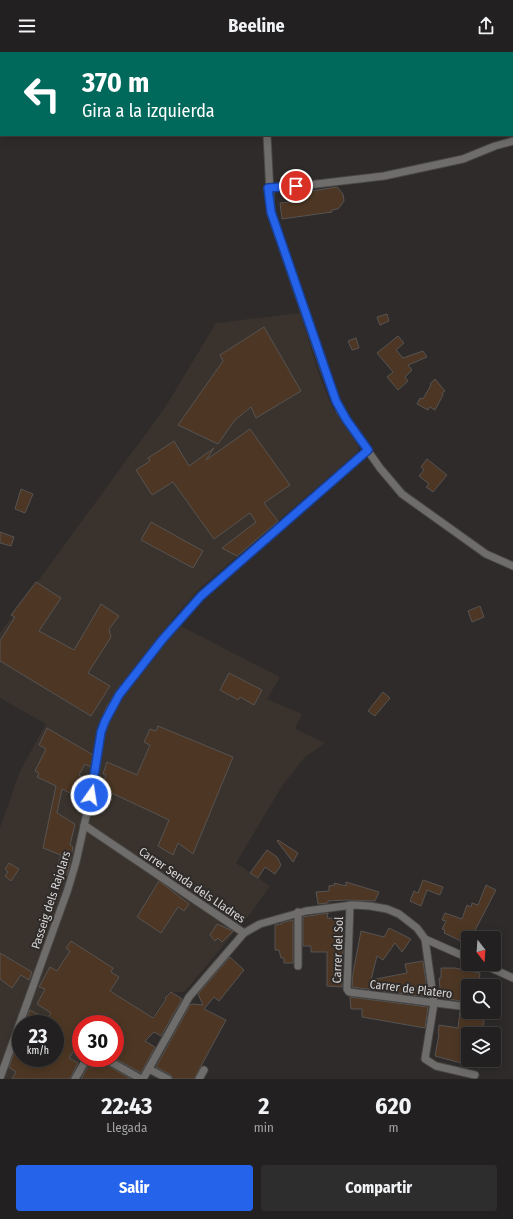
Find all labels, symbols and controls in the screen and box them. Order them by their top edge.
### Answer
icon: menu [16,15,38,37]
text: Beeline [228,15,285,37]
icon: share [475,15,497,37]
text: 370 m [82,66,149,99]
icon: left [16,68,68,120]
text: Gira a la izquierda [82,100,215,122]
pin [279,169,313,203]
icon: arrive [285,175,307,197]
position arrow [70,774,112,816]
street label: Carrer Senda dels Lladres [136,844,248,926]
street label: Passeig dels Rajolars [29,849,73,951]
street label: Carrer del Sol [330,916,346,984]
north arrow [461,931,501,971]
map controls [461,931,501,1067]
street label: Carrer de Platero [369,977,453,1001]
button: search [461,979,501,1019]
speed limit sign: 30 [72,1015,124,1067]
text: 23 [29,1024,47,1048]
button: layers [461,1027,501,1067]
text: km/h [27,1045,49,1057]
text: 22:43 [101,1092,152,1120]
text: 2 [258,1092,269,1120]
text: 620 [375,1092,412,1120]
text: Llegada [106,1120,147,1135]
text: min [254,1120,274,1135]
text: m [388,1120,398,1135]
button: Salir [16,1165,253,1211]
button: Compartir [261,1165,497,1211]

